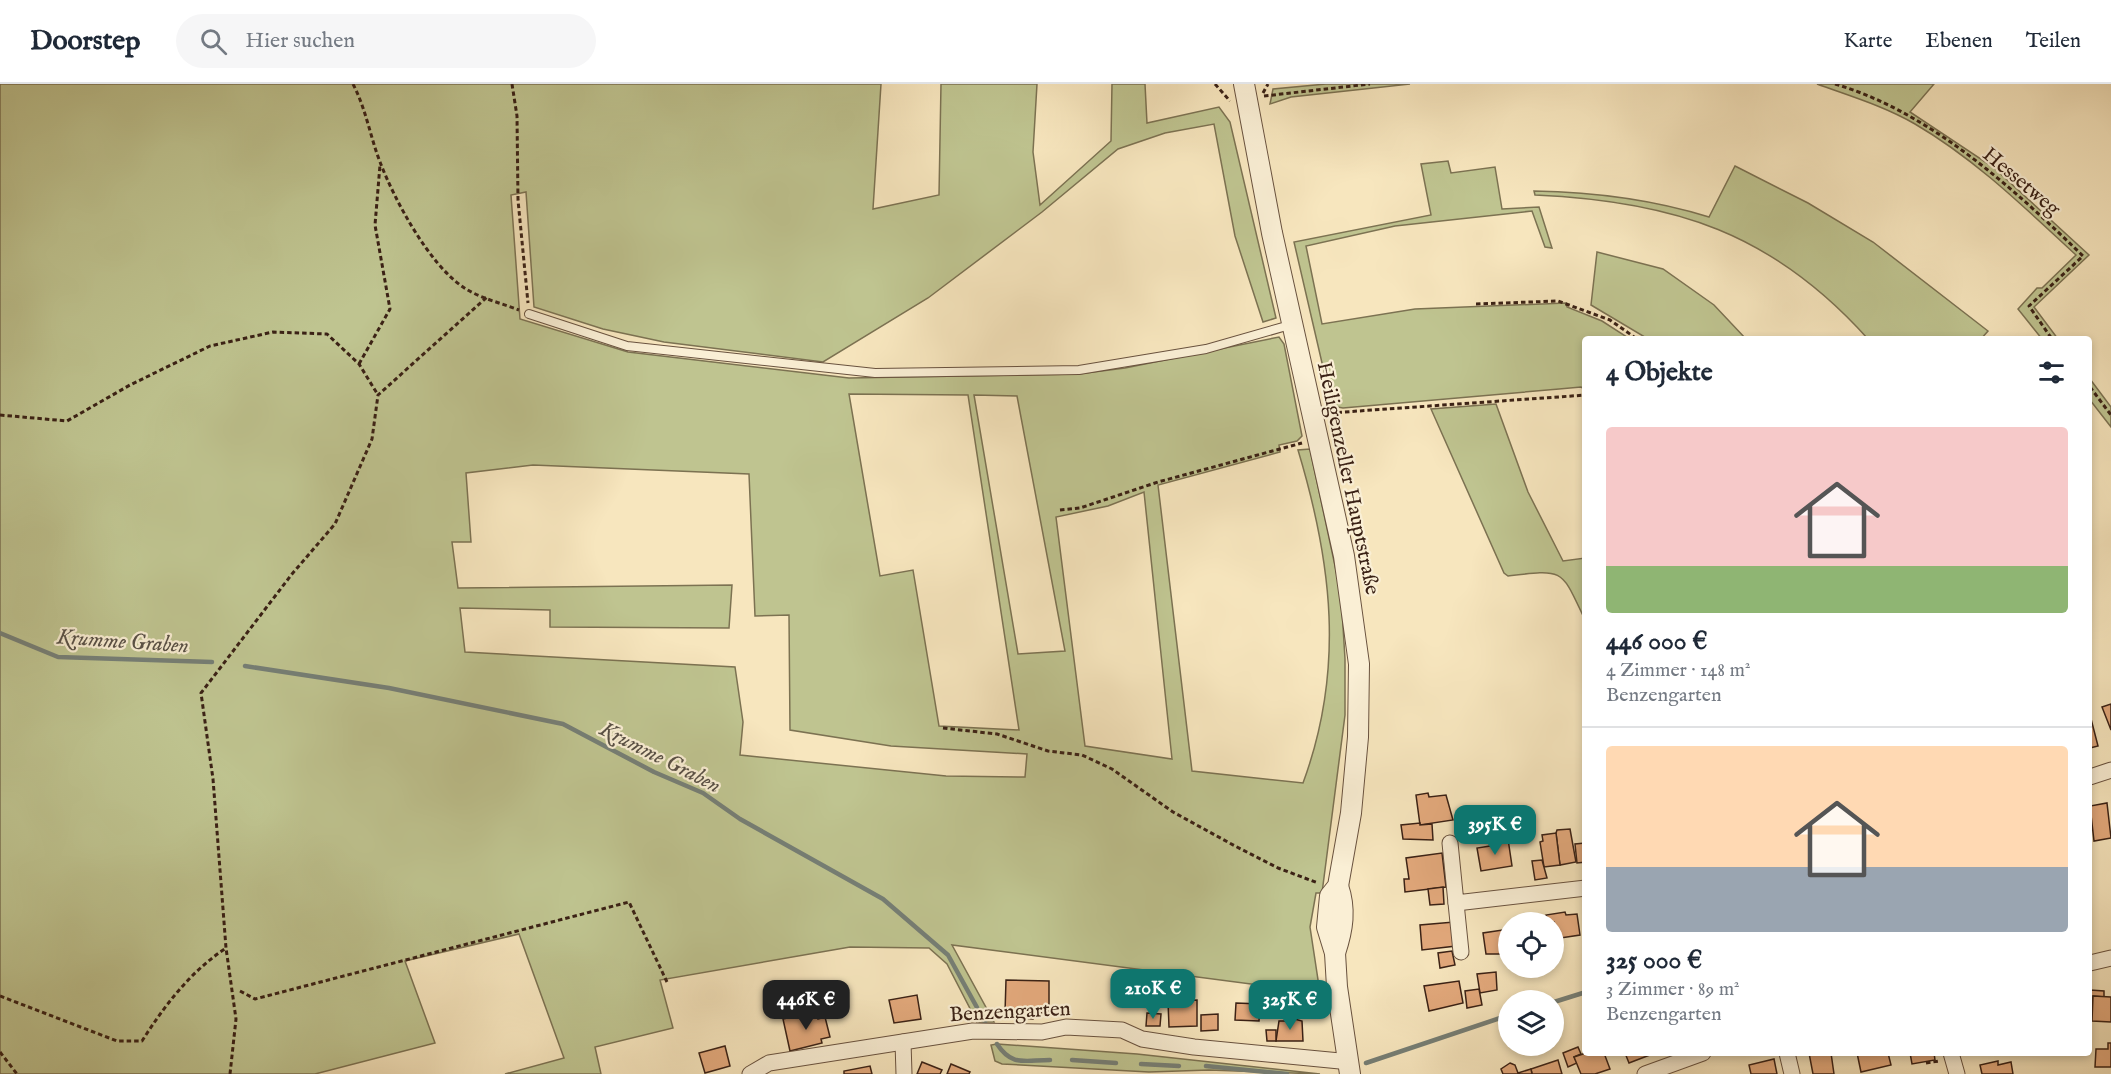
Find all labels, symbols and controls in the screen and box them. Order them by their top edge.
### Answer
search box [176,14,596,68]
text: Doorstep [30,24,140,59]
icon: search [197,25,230,58]
text: Hier suchen [245,27,355,55]
text: Karte [1844,28,1892,55]
text: Ebenen [1925,28,1993,55]
text: Teilen [2026,28,2081,55]
street label: Hessetweg [1976,142,2066,223]
text: 4 Objekte [1606,356,1713,389]
icon: filters [2035,356,2068,389]
street label: Heiligenzeller Hauptstraße [1310,359,1386,598]
icon: home [1783,466,1891,574]
water label: Krumme Graben [55,623,190,661]
text: 446 000 € [1606,625,1707,658]
text: 4 Zimmer · 148 m² [1606,658,1751,683]
text: Benzengarten [1606,683,1722,708]
water label: Krumme Graben [594,715,725,800]
icon: home [1783,785,1891,893]
pin: 395K € [1446,805,1544,856]
text: 395K € [1468,812,1522,837]
map controls [1498,912,1564,1056]
button: locate [1498,912,1564,978]
text: 325 000 € [1606,944,1702,977]
pin: 210K € [1104,969,1202,1020]
text: 210K € [1124,976,1182,1001]
text: 3 Zimmer · 89 m² [1606,977,1740,1002]
pin: 446K € [757,980,855,1031]
pin: 325K € [1241,980,1339,1031]
text: 446K € [777,987,835,1012]
text: 325K € [1263,987,1317,1012]
button: layers [1498,990,1564,1056]
street label: Benzengarten [949,996,1071,1029]
text: Benzengarten [1606,1002,1722,1027]

